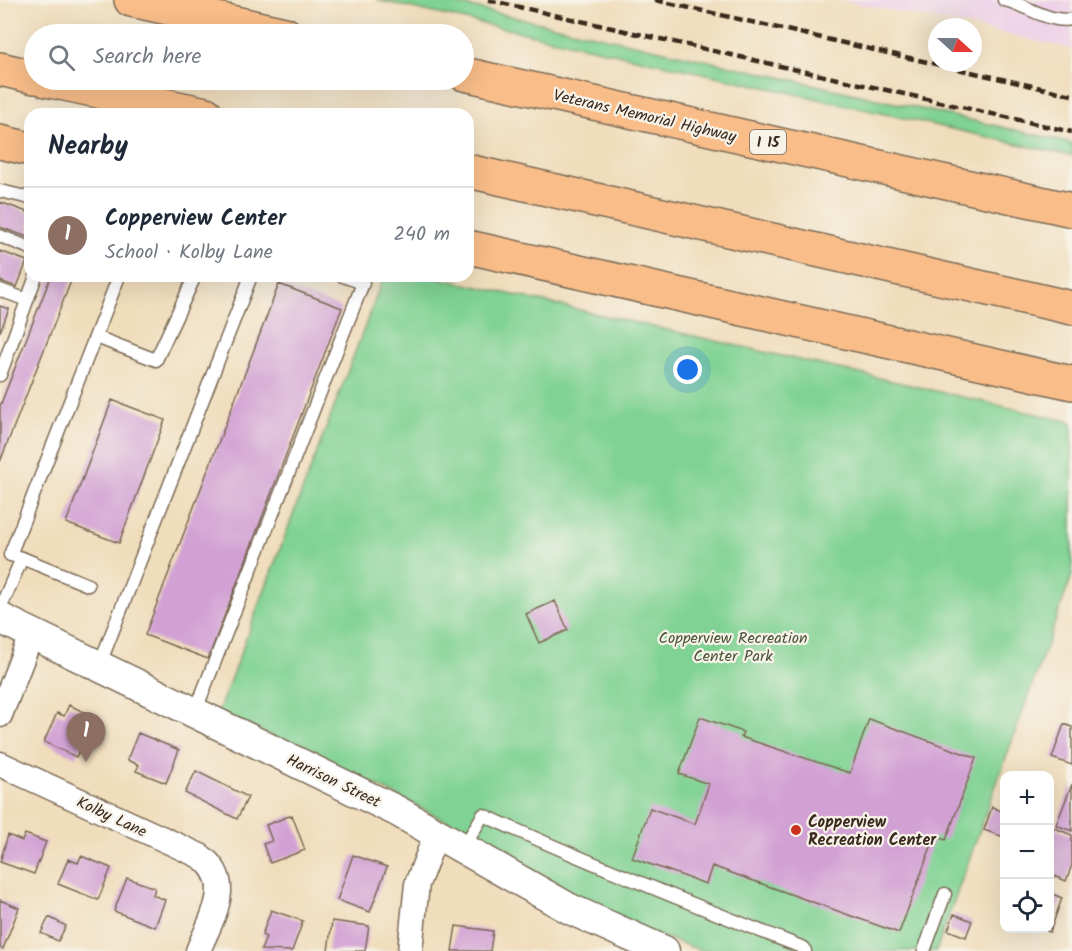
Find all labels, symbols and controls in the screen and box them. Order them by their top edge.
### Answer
north arrow [928,18,982,72]
search box [24,24,474,90]
text: Search here [93,40,201,75]
icon: search [45,41,78,74]
street label: Veterans Memorial Highway [551,83,739,150]
text: Nearby [48,126,128,168]
road number: I 15 [750,130,786,154]
text: Copperview Center [105,202,286,237]
text: 1 [64,219,71,251]
text: 240 m [393,219,450,251]
text: School · Kolby Lane [105,237,273,269]
your location [673,355,702,384]
park label: Copperview Recreation Center Park [658,626,808,669]
pin: 1 [66,712,106,762]
street label: Harrison Street [282,748,385,815]
map controls [1000,771,1054,933]
button: + [1000,771,1054,825]
street label: Kolby Lane [72,790,151,845]
place label: Copperview Recreation Center [808,810,937,853]
marker: Copperview Recreation Center [789,823,803,837]
button: − [1000,825,1054,879]
button: locate [1000,879,1054,933]

